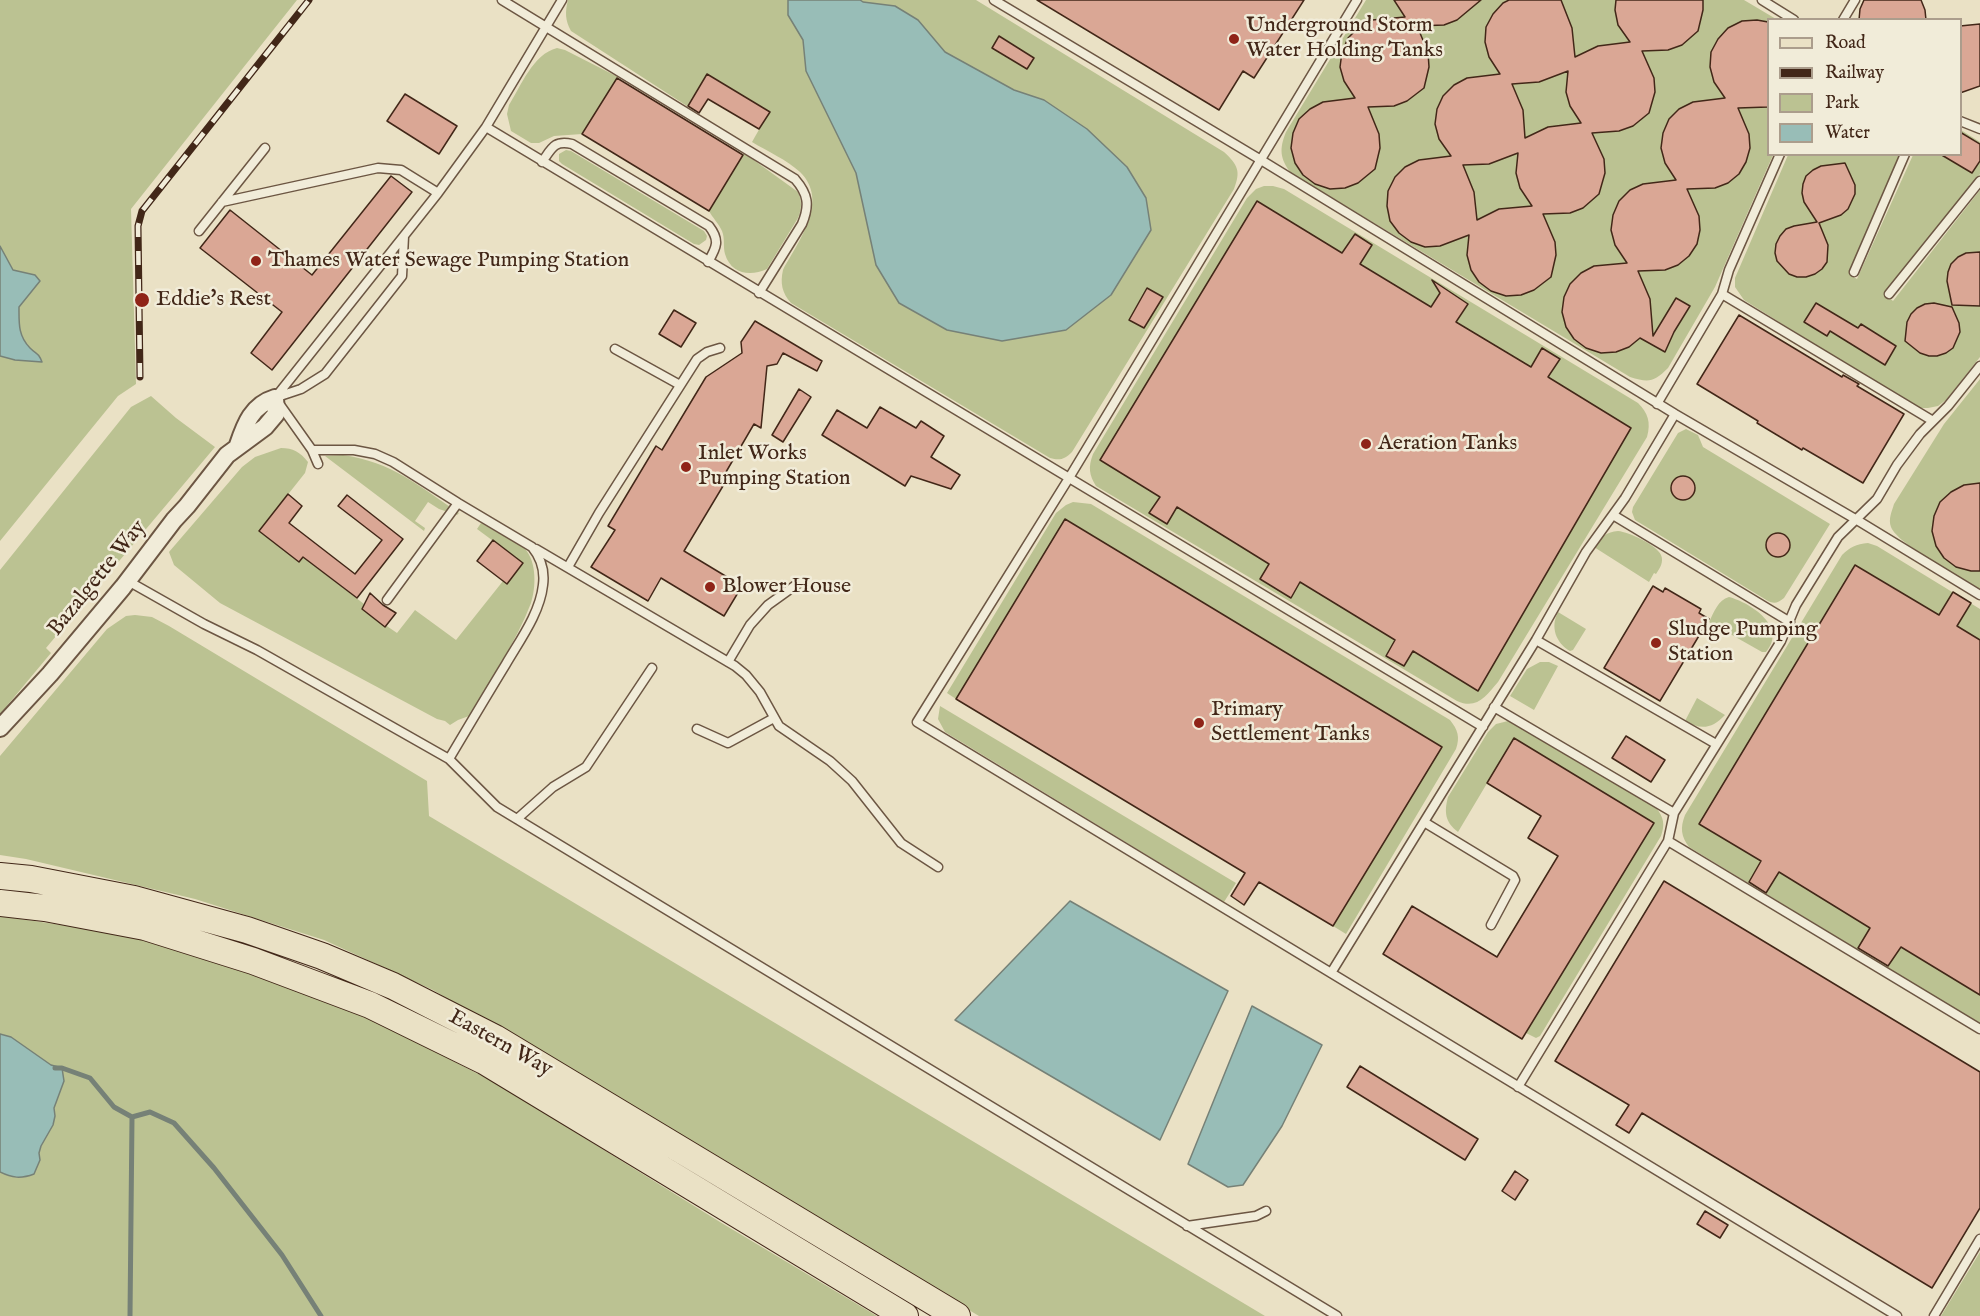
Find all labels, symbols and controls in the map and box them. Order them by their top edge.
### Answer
place label: Underground Storm Water Holding Tanks [1246,13,1443,64]
legend [1767,18,1962,156]
marker: Underground Storm Water Holding Tanks [1227,32,1241,46]
text: Road [1825,32,1866,55]
text: Railway [1825,62,1884,85]
text: Park [1825,92,1859,115]
text: Water [1825,122,1870,145]
place label: Thames Water Sewage Pumping Station [268,248,629,274]
marker: Thames Water Sewage Pumping Station [249,254,263,268]
place label: Eddie's Rest [156,287,271,313]
marker: Eddie's Rest [133,291,151,309]
place label: Aeration Tanks [1378,431,1517,457]
marker: Aeration Tanks [1359,437,1373,451]
place label: Inlet Works Pumping Station [698,441,850,493]
marker: Inlet Works Pumping Station [679,460,693,474]
street label: Bazalgette Way [43,516,153,642]
place label: Blower House [722,574,851,600]
marker: Blower House [703,580,717,594]
place label: Sludge Pumping Station [1668,617,1818,668]
marker: Sludge Pumping Station [1649,636,1663,650]
place label: Primary Settlement Tanks [1211,697,1370,748]
marker: Primary Settlement Tanks [1192,716,1206,730]
street label: Eastern Way [444,1005,556,1083]

